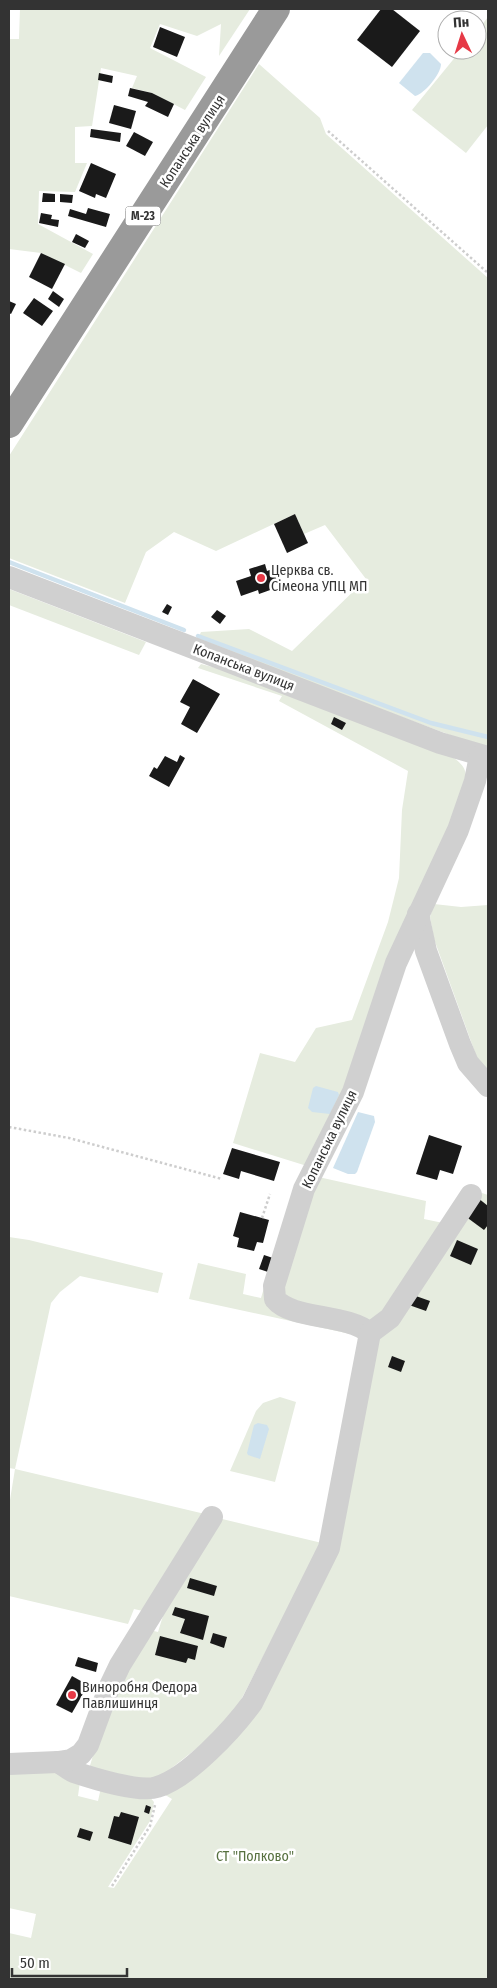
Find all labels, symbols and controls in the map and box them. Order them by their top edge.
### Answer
north arrow [437,10,487,60]
text: Пн [453,13,470,32]
street label: Копанська вулиця [156,92,229,191]
road number: М-23 [126,207,160,226]
place label: Церква св. Сімеона УПЦ МП [271,562,367,595]
marker: Церква св. Сімеона УПЦ МП [255,572,267,584]
street label: Копанська вулиця [191,640,297,695]
street label: Копанська вулиця [298,1087,361,1191]
place label: Виноробня Федора Павлишинця [82,1679,198,1712]
marker: Виноробня Федора Павлишинця [66,1689,78,1701]
park label: СТ "Полково" [216,1848,294,1865]
scale bar [12,1946,128,1978]
text: 50 m [20,1954,50,1972]

